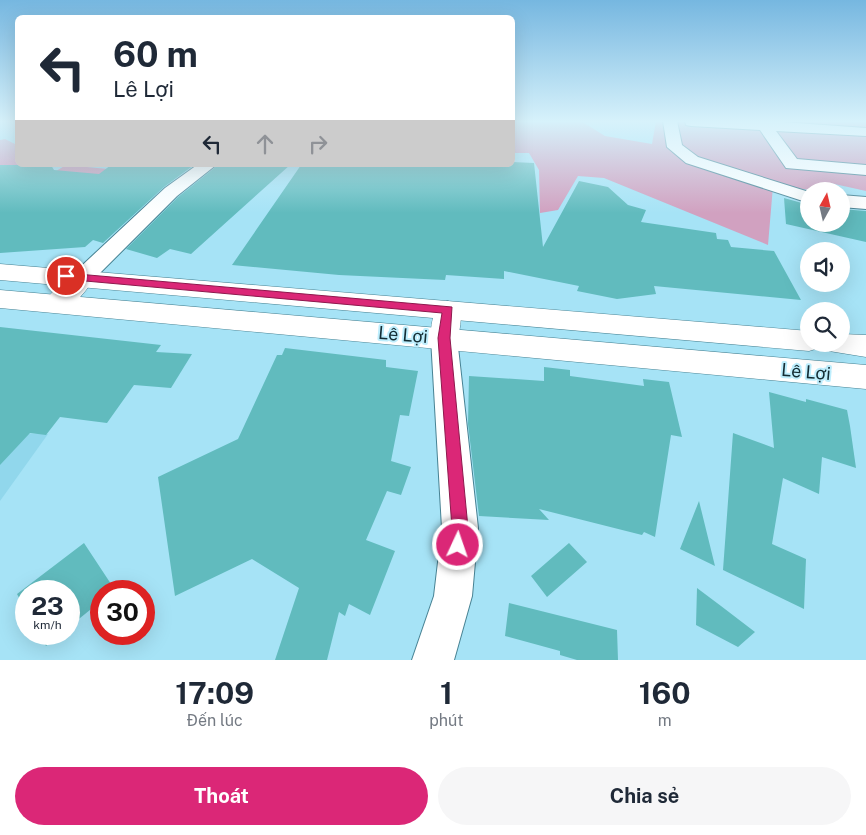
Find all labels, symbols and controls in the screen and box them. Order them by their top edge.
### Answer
text: 60 m [113,34,198,75]
icon: left [30,35,95,100]
text: Lê Lợi [113,76,174,102]
icon: left [198,130,226,158]
icon: ahead [251,130,279,158]
icon: right [304,130,332,158]
north arrow [800,182,850,232]
map controls [800,182,850,352]
button: sound [800,242,850,292]
pin [45,255,87,297]
icon: arrive [52,262,80,290]
button: search [800,302,850,352]
street label: Lê Lợi [377,322,429,347]
street label: Lê Lợi [780,359,832,384]
position arrow [431,518,483,570]
speed limit sign: 30 [90,580,155,645]
text: 23 [31,591,64,621]
text: km/h [33,618,62,632]
text: 17:09 [175,675,254,711]
text: 1 [440,675,453,711]
text: 160 [639,675,691,711]
text: Đến lúc [187,711,243,730]
text: phút [429,711,464,730]
text: m [658,711,672,730]
button: Thoát [15,767,428,825]
button: Chia sẻ [438,767,851,825]

